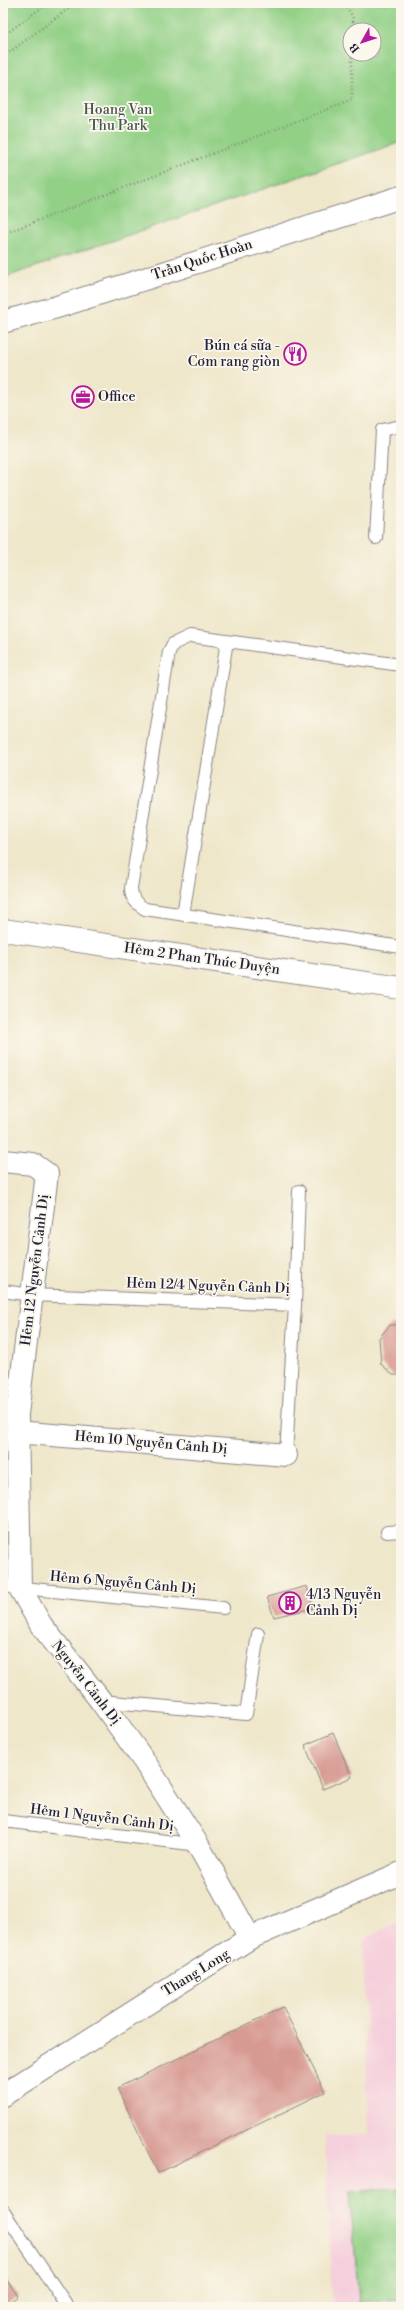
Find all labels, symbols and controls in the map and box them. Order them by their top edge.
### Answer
north arrow [342,22,382,62]
text: B [347,40,363,55]
park label: Hoang Van Thu Park [84,101,153,135]
street label: Trần Quốc Hoàn [149,235,255,285]
place label: Bún cá sữa - Cơm rang giòn [188,337,281,371]
restaurant icon: Bún cá sữa - Cơm rang giòn [282,341,308,367]
office icon: Office [70,384,96,410]
place label: Office [98,388,136,406]
street label: Hẻm 2 Phan Thúc Duyện [123,939,282,979]
street label: Hẻm 12 Nguyễn Cảnh Dị [17,1193,53,1347]
street label: Hẻm 12/4 Nguyễn Cảnh Dị [126,1274,291,1298]
street label: Hẻm 10 Nguyễn Cảnh Dị [74,1427,229,1459]
street label: Hẻm 6 Nguyễn Cảnh Dị [49,1568,197,1598]
place label: 4/13 Nguyễn Cảnh Dị [306,1586,382,1620]
building icon: 4/13 Nguyễn Cảnh Dị [277,1590,303,1616]
street label: Nguyễn Cảnh Dị [47,1637,125,1729]
street label: Hẻm 1 Nguyễn Cảnh Dị [29,1800,175,1836]
street label: Thang Long [159,1945,234,2001]

